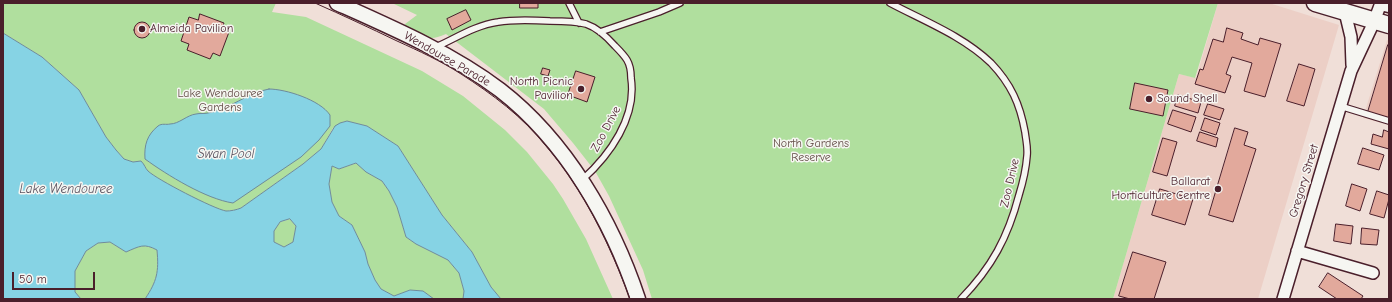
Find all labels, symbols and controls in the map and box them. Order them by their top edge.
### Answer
place label: Almeida Pavilion [150,22,233,36]
marker: Almeida Pavilion [137,24,147,34]
street label: Wendouree Parade [401,28,493,90]
place label: North Picnic Pavilion [510,75,573,103]
marker: North Picnic Pavilion [576,84,586,94]
park label: Lake Wendouree Gardens [177,87,263,115]
place label: Sound Shell [1157,92,1217,106]
marker: Sound Shell [1144,94,1154,104]
street label: Zoo Drive [588,104,624,154]
park label: North Gardens Reserve [773,137,849,165]
street label: Gregory Street [1286,143,1322,219]
water label: Swan Pool [198,146,254,162]
street label: Zoo Drive [997,157,1023,209]
place label: Ballarat Horticulture Centre [1111,175,1210,203]
water label: Lake Wendouree [19,181,113,197]
marker: Ballarat Horticulture Centre [1213,184,1223,194]
scale bar [14,264,97,290]
text: 50 m [19,272,47,286]

